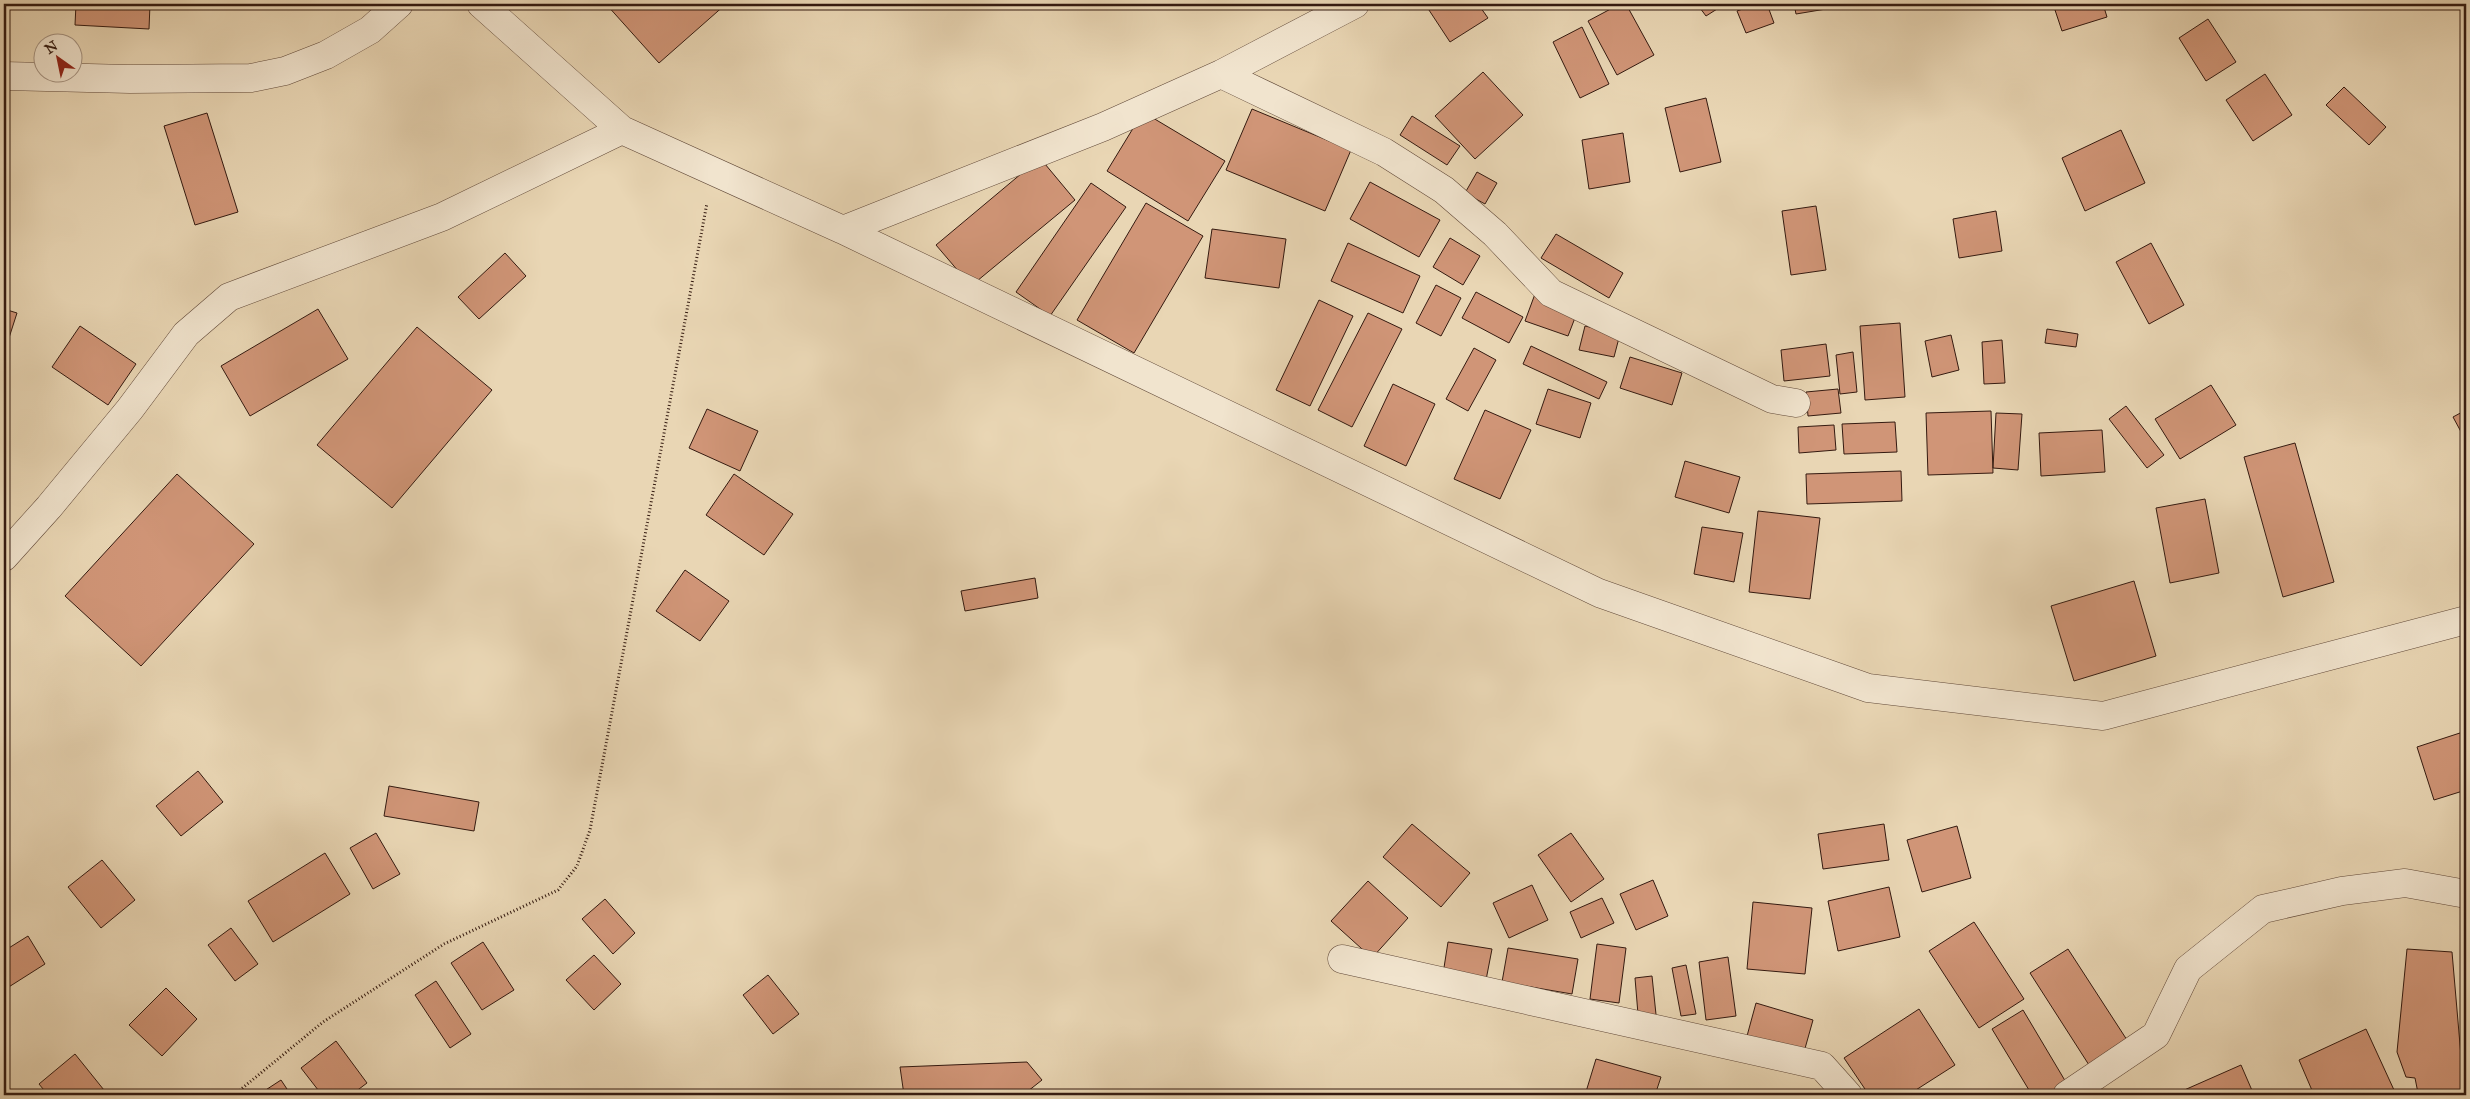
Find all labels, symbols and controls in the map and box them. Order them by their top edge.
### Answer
north arrow [32,32,82,82]
text: N [42,37,61,58]

